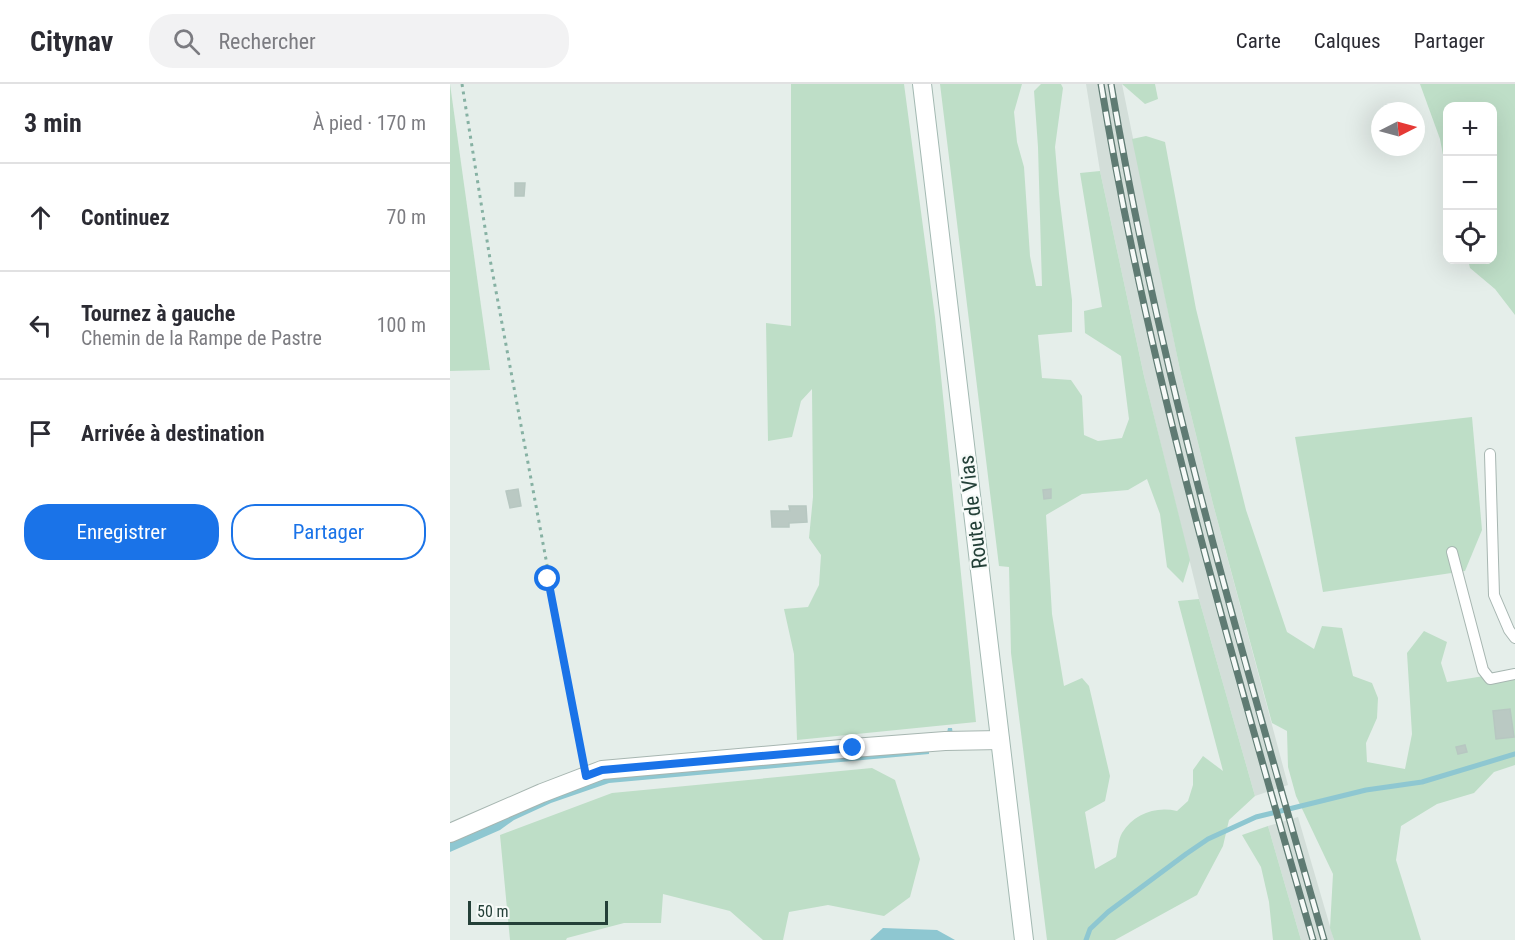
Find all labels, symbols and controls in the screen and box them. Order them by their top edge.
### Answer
search box [149,14,569,68]
text: Citynav [30,25,113,58]
icon: search [170,25,203,58]
text: Rechercher [218,29,316,54]
text: Carte [1236,29,1281,53]
text: Calques [1314,29,1381,53]
text: Partager [1414,29,1485,53]
north arrow [1371,102,1425,156]
map controls [1443,102,1497,264]
button: + [1443,102,1497,156]
text: 3 min [24,108,82,138]
text: À pied · 170 m [313,111,426,135]
button: − [1443,156,1497,210]
icon: ahead [24,201,57,234]
text: Continuez [81,205,170,230]
text: 70 m [387,205,426,229]
button: locate [1443,210,1497,264]
text: Tournez à gauche [81,301,235,326]
icon: left [24,309,57,342]
text: 100 m [377,313,426,337]
text: Chemin de la Rampe de Pastre [81,326,322,350]
icon: arrive [24,417,57,450]
text: Arrivée à destination [81,421,265,446]
street label: Route de Vias [954,454,992,570]
button: Enregistrer [24,504,219,560]
button: Partager [231,504,426,560]
route start [534,565,560,591]
route end [839,734,865,760]
scale bar [468,898,608,926]
text: 50 m [477,902,509,921]

